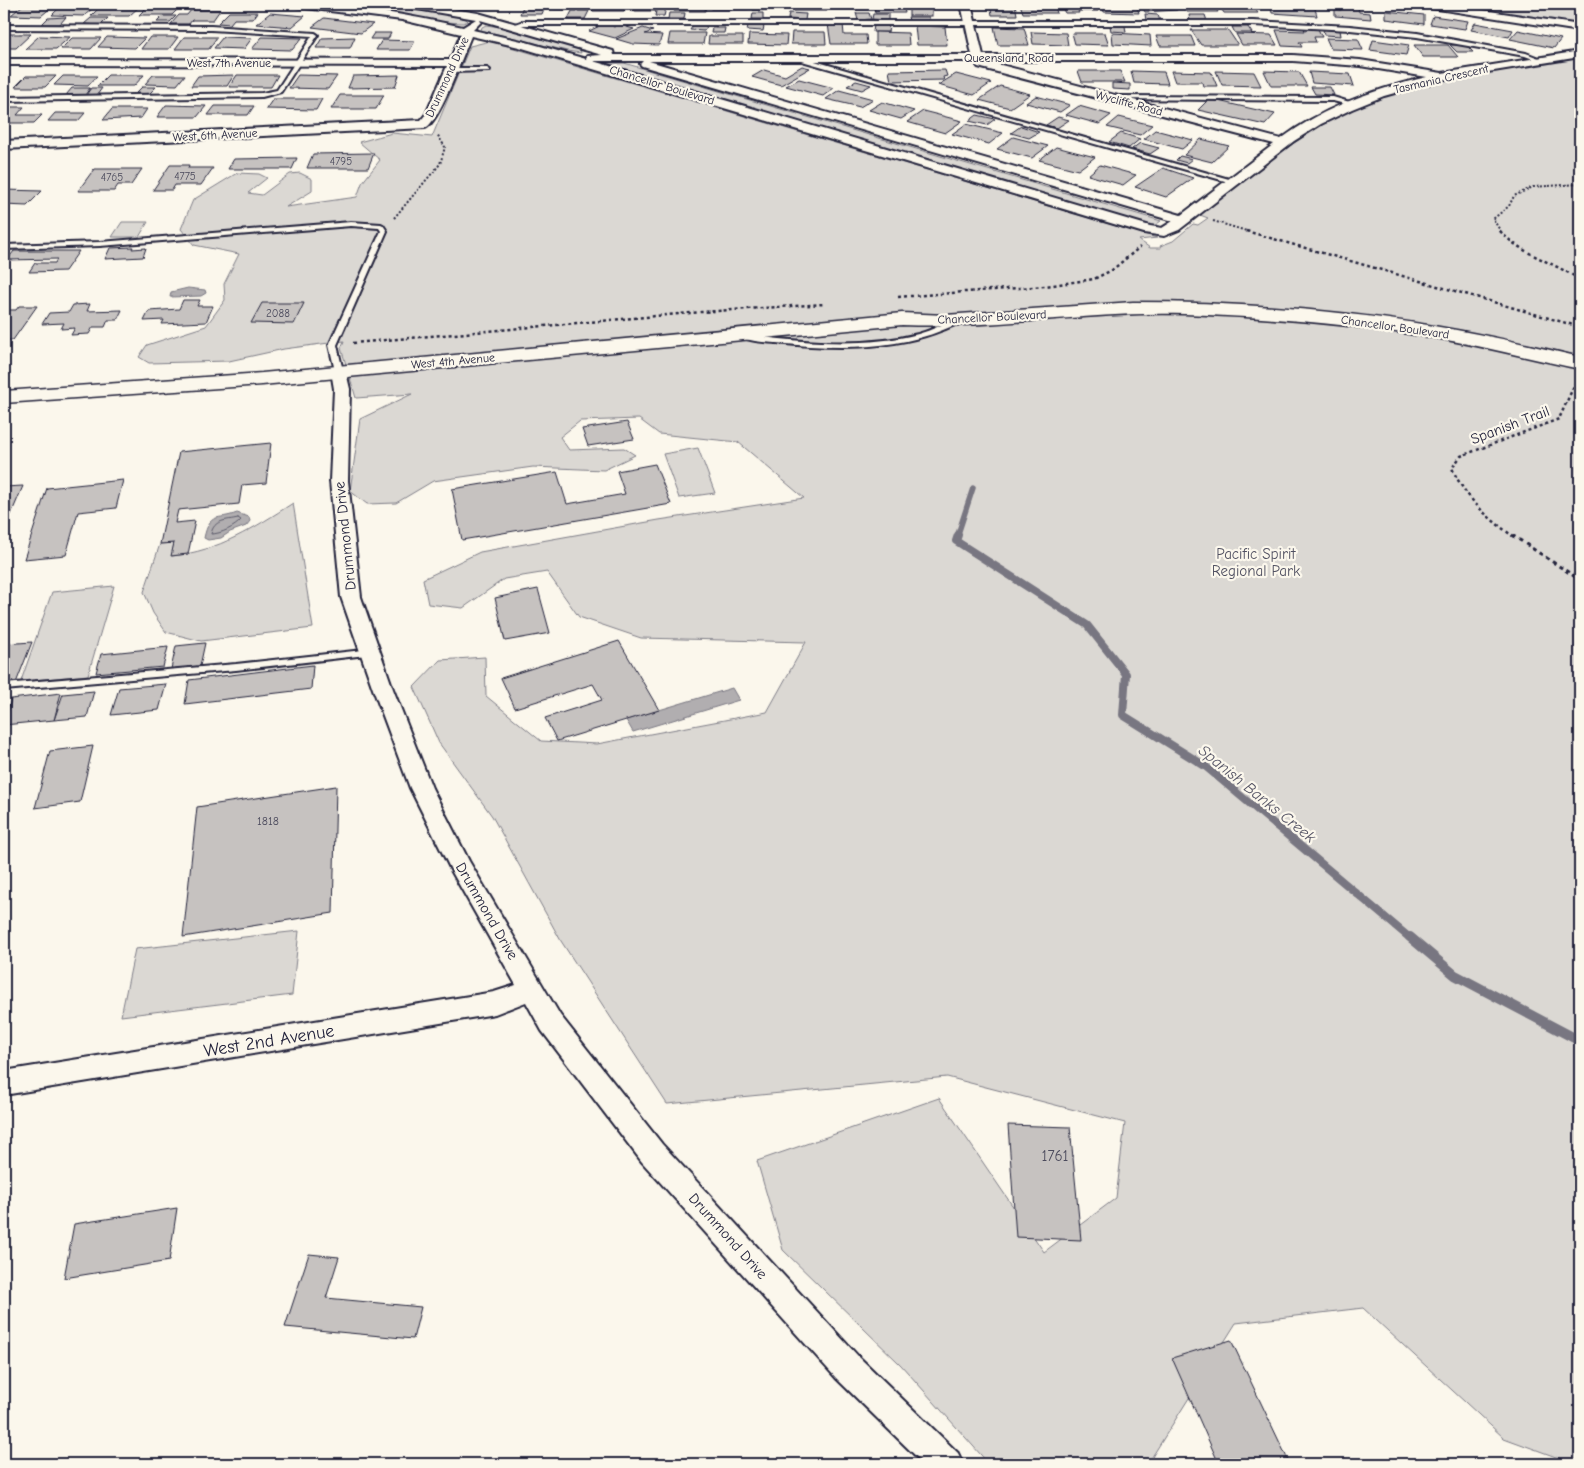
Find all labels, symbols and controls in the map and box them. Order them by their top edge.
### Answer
street label: Drummond Drive [422,34,472,120]
street label: Queensland Road [964,51,1054,65]
street label: West 7th Avenue [187,56,271,70]
street label: Tasmania Crescent [1392,61,1490,97]
street label: Chancellor Boulevard [608,62,716,108]
street label: Wycliffe Road [1094,87,1164,119]
street label: West 6th Avenue [172,126,258,144]
house number: 4795 [330,155,352,168]
house number: 4775 [174,170,196,183]
house number: 4765 [101,171,123,184]
house number: 2088 [266,307,290,320]
street label: Chancellor Boulevard [937,307,1047,327]
street label: Chancellor Boulevard [1340,312,1450,342]
street label: West 4th Avenue [410,350,496,372]
street label: Spanish Trail [1468,402,1552,448]
street label: Drummond Drive [330,480,360,591]
park label: Pacific Spirit Regional Park [1212,545,1301,580]
water label: Spanish Banks Creek [1195,741,1319,847]
house number: 1818 [257,814,279,828]
street label: Drummond Drive [452,859,522,963]
street label: West 2nd Avenue [202,1020,336,1062]
house number: 1761 [1041,1147,1069,1165]
street label: Drummond Drive [685,1189,772,1283]

